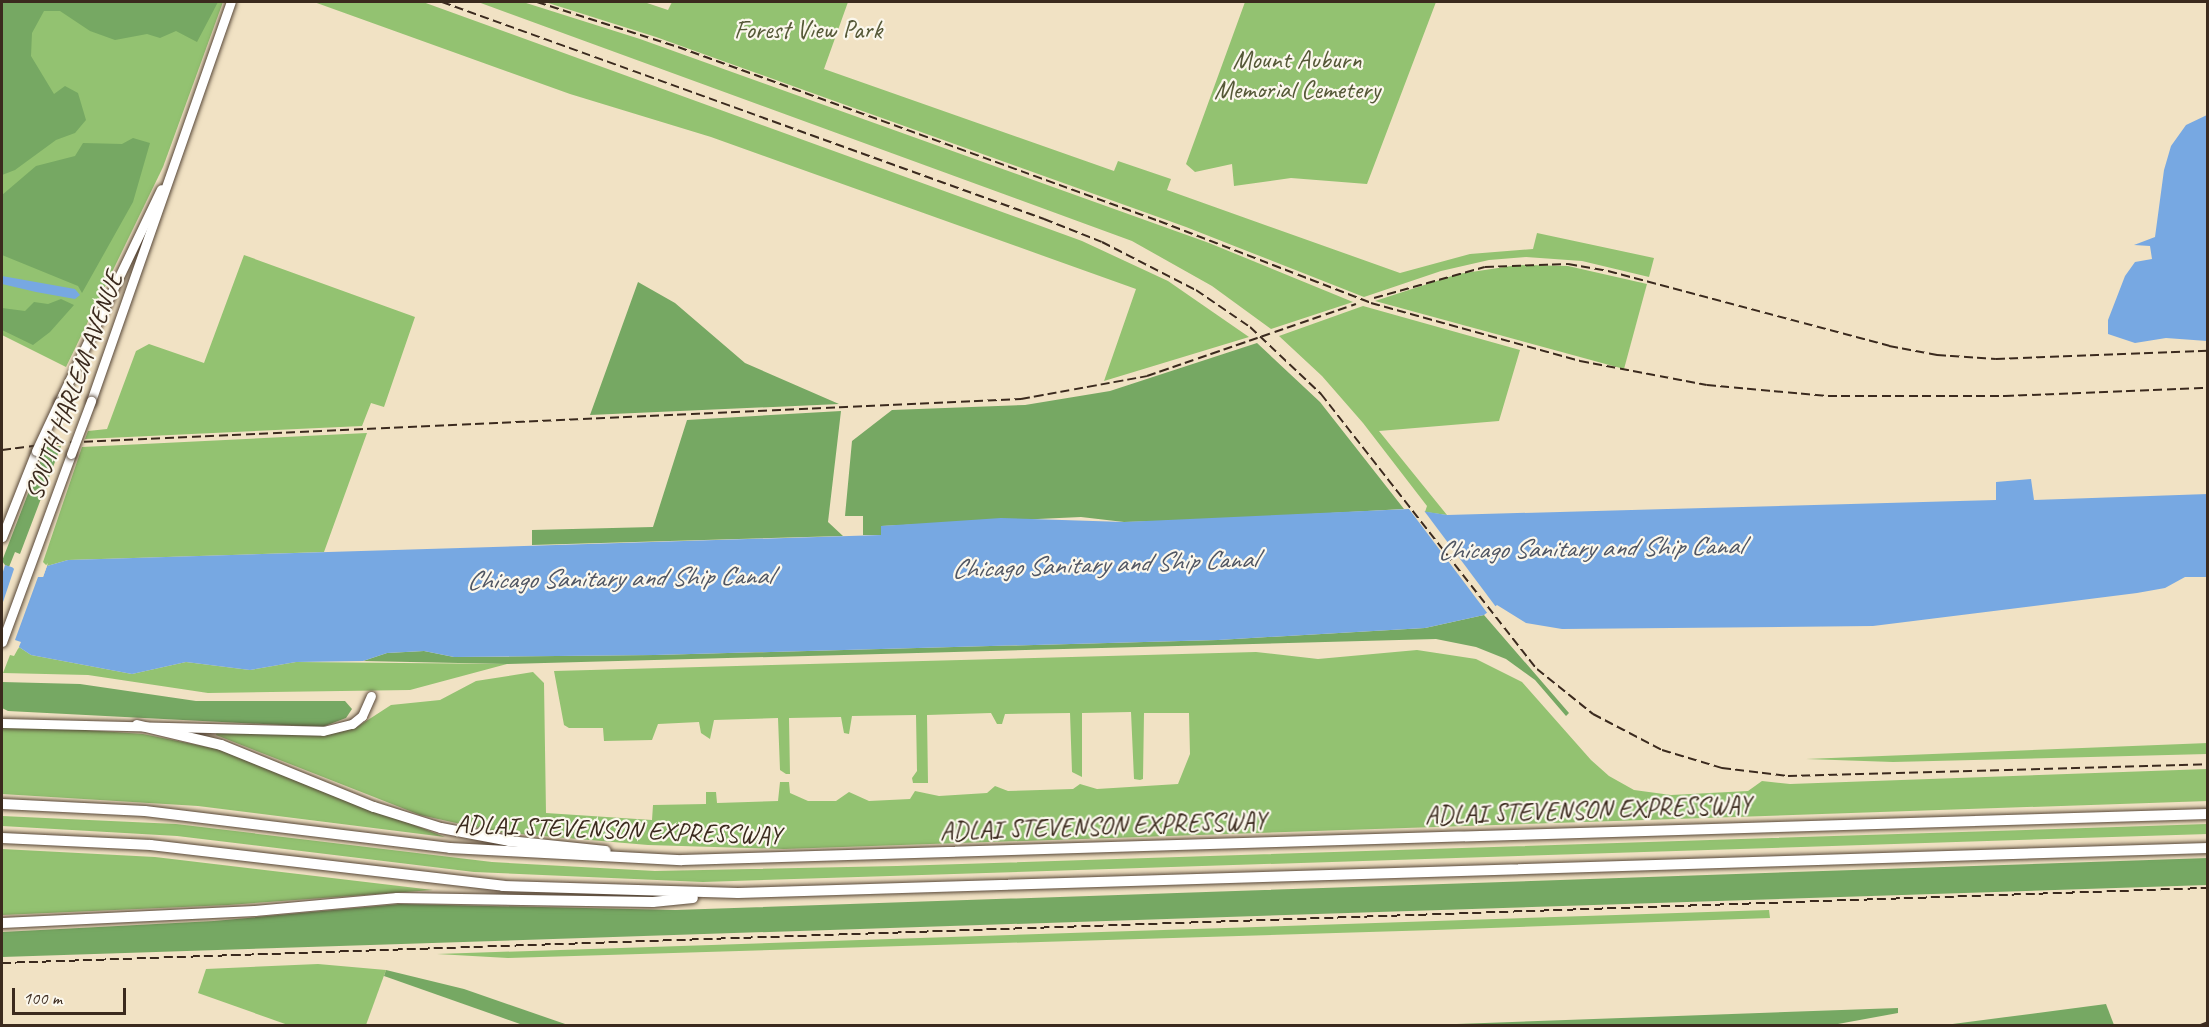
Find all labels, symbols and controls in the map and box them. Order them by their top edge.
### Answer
park label: Forest View Park [733,14,883,46]
park label: Mount Auburn Memorial Cemetery [1214,44,1380,106]
street label: SOUTH HARLEM AVENUE [18,268,130,504]
water label: Chicago Sanitary and Ship Canal [1437,529,1743,567]
water label: Chicago Sanitary and Ship Canal [951,542,1257,586]
water label: Chicago Sanitary and Ship Canal [466,559,772,597]
street label: ADLAI STEVENSON EXPRESSWAY [1425,789,1751,831]
street label: ADLAI STEVENSON EXPRESSWAY [940,805,1266,847]
street label: ADLAI STEVENSON EXPRESSWAY [455,809,781,851]
scale bar [15,976,129,1014]
text: 100 m [23,987,62,1009]

